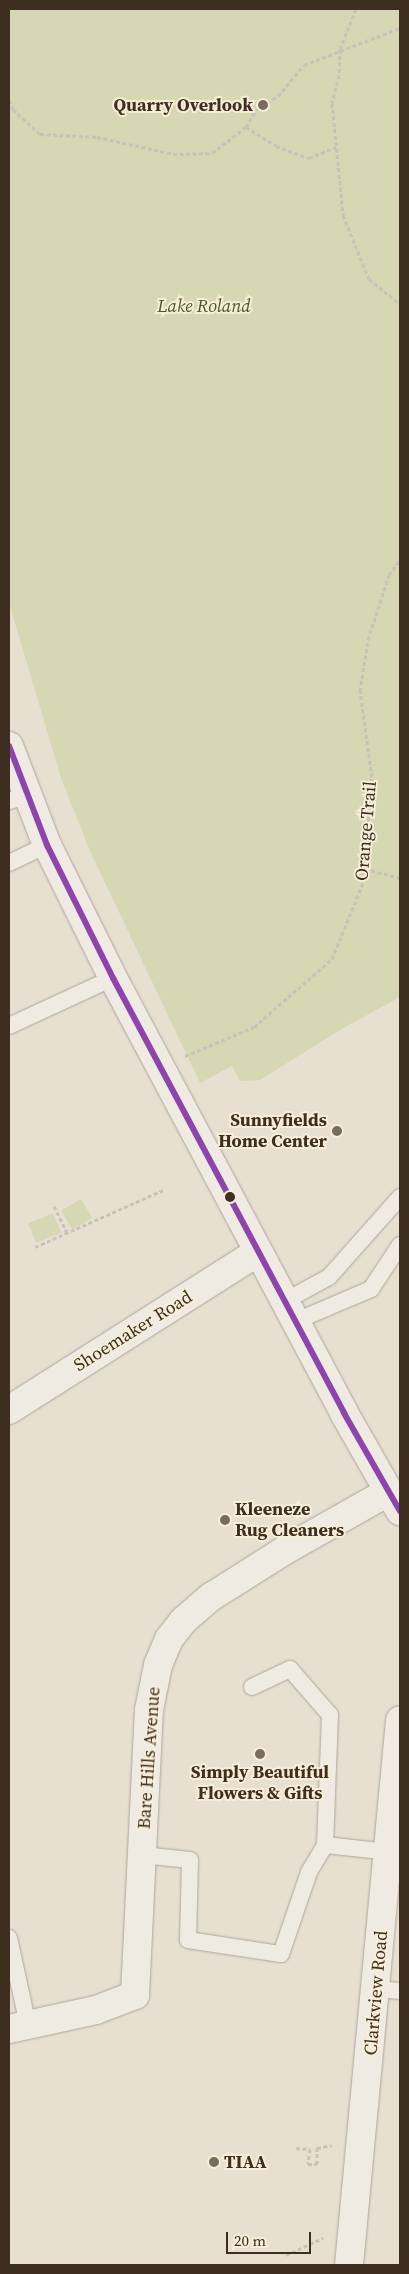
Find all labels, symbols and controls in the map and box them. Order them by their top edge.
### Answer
place label: Quarry Overlook [113,94,253,116]
marker: Quarry Overlook [257,99,269,111]
park label: Lake Roland [157,295,251,317]
street label: Orange Trail [351,780,381,882]
place label: Sunnyfields Home Center [218,1110,327,1152]
marker: Sunnyfields Home Center [331,1125,343,1137]
unlabelled marker [225,1192,235,1202]
street label: Shoemaker Road [70,1286,196,1376]
place label: Kleeneze Rug Cleaners [235,1499,344,1542]
marker: Kleeneze Rug Cleaners [219,1514,231,1526]
street label: Bare Hills Avenue [133,1686,165,1830]
marker: Simply Beautiful Flowers & Gifts [254,1748,266,1760]
place label: Simply Beautiful Flowers & Gifts [191,1762,329,1805]
street label: Clarkview Road [360,1930,392,2056]
place label: TIAA [224,2151,267,2173]
marker: TIAA [208,2156,220,2168]
scale bar [229,2222,314,2254]
text: 20 m [234,2230,266,2251]

